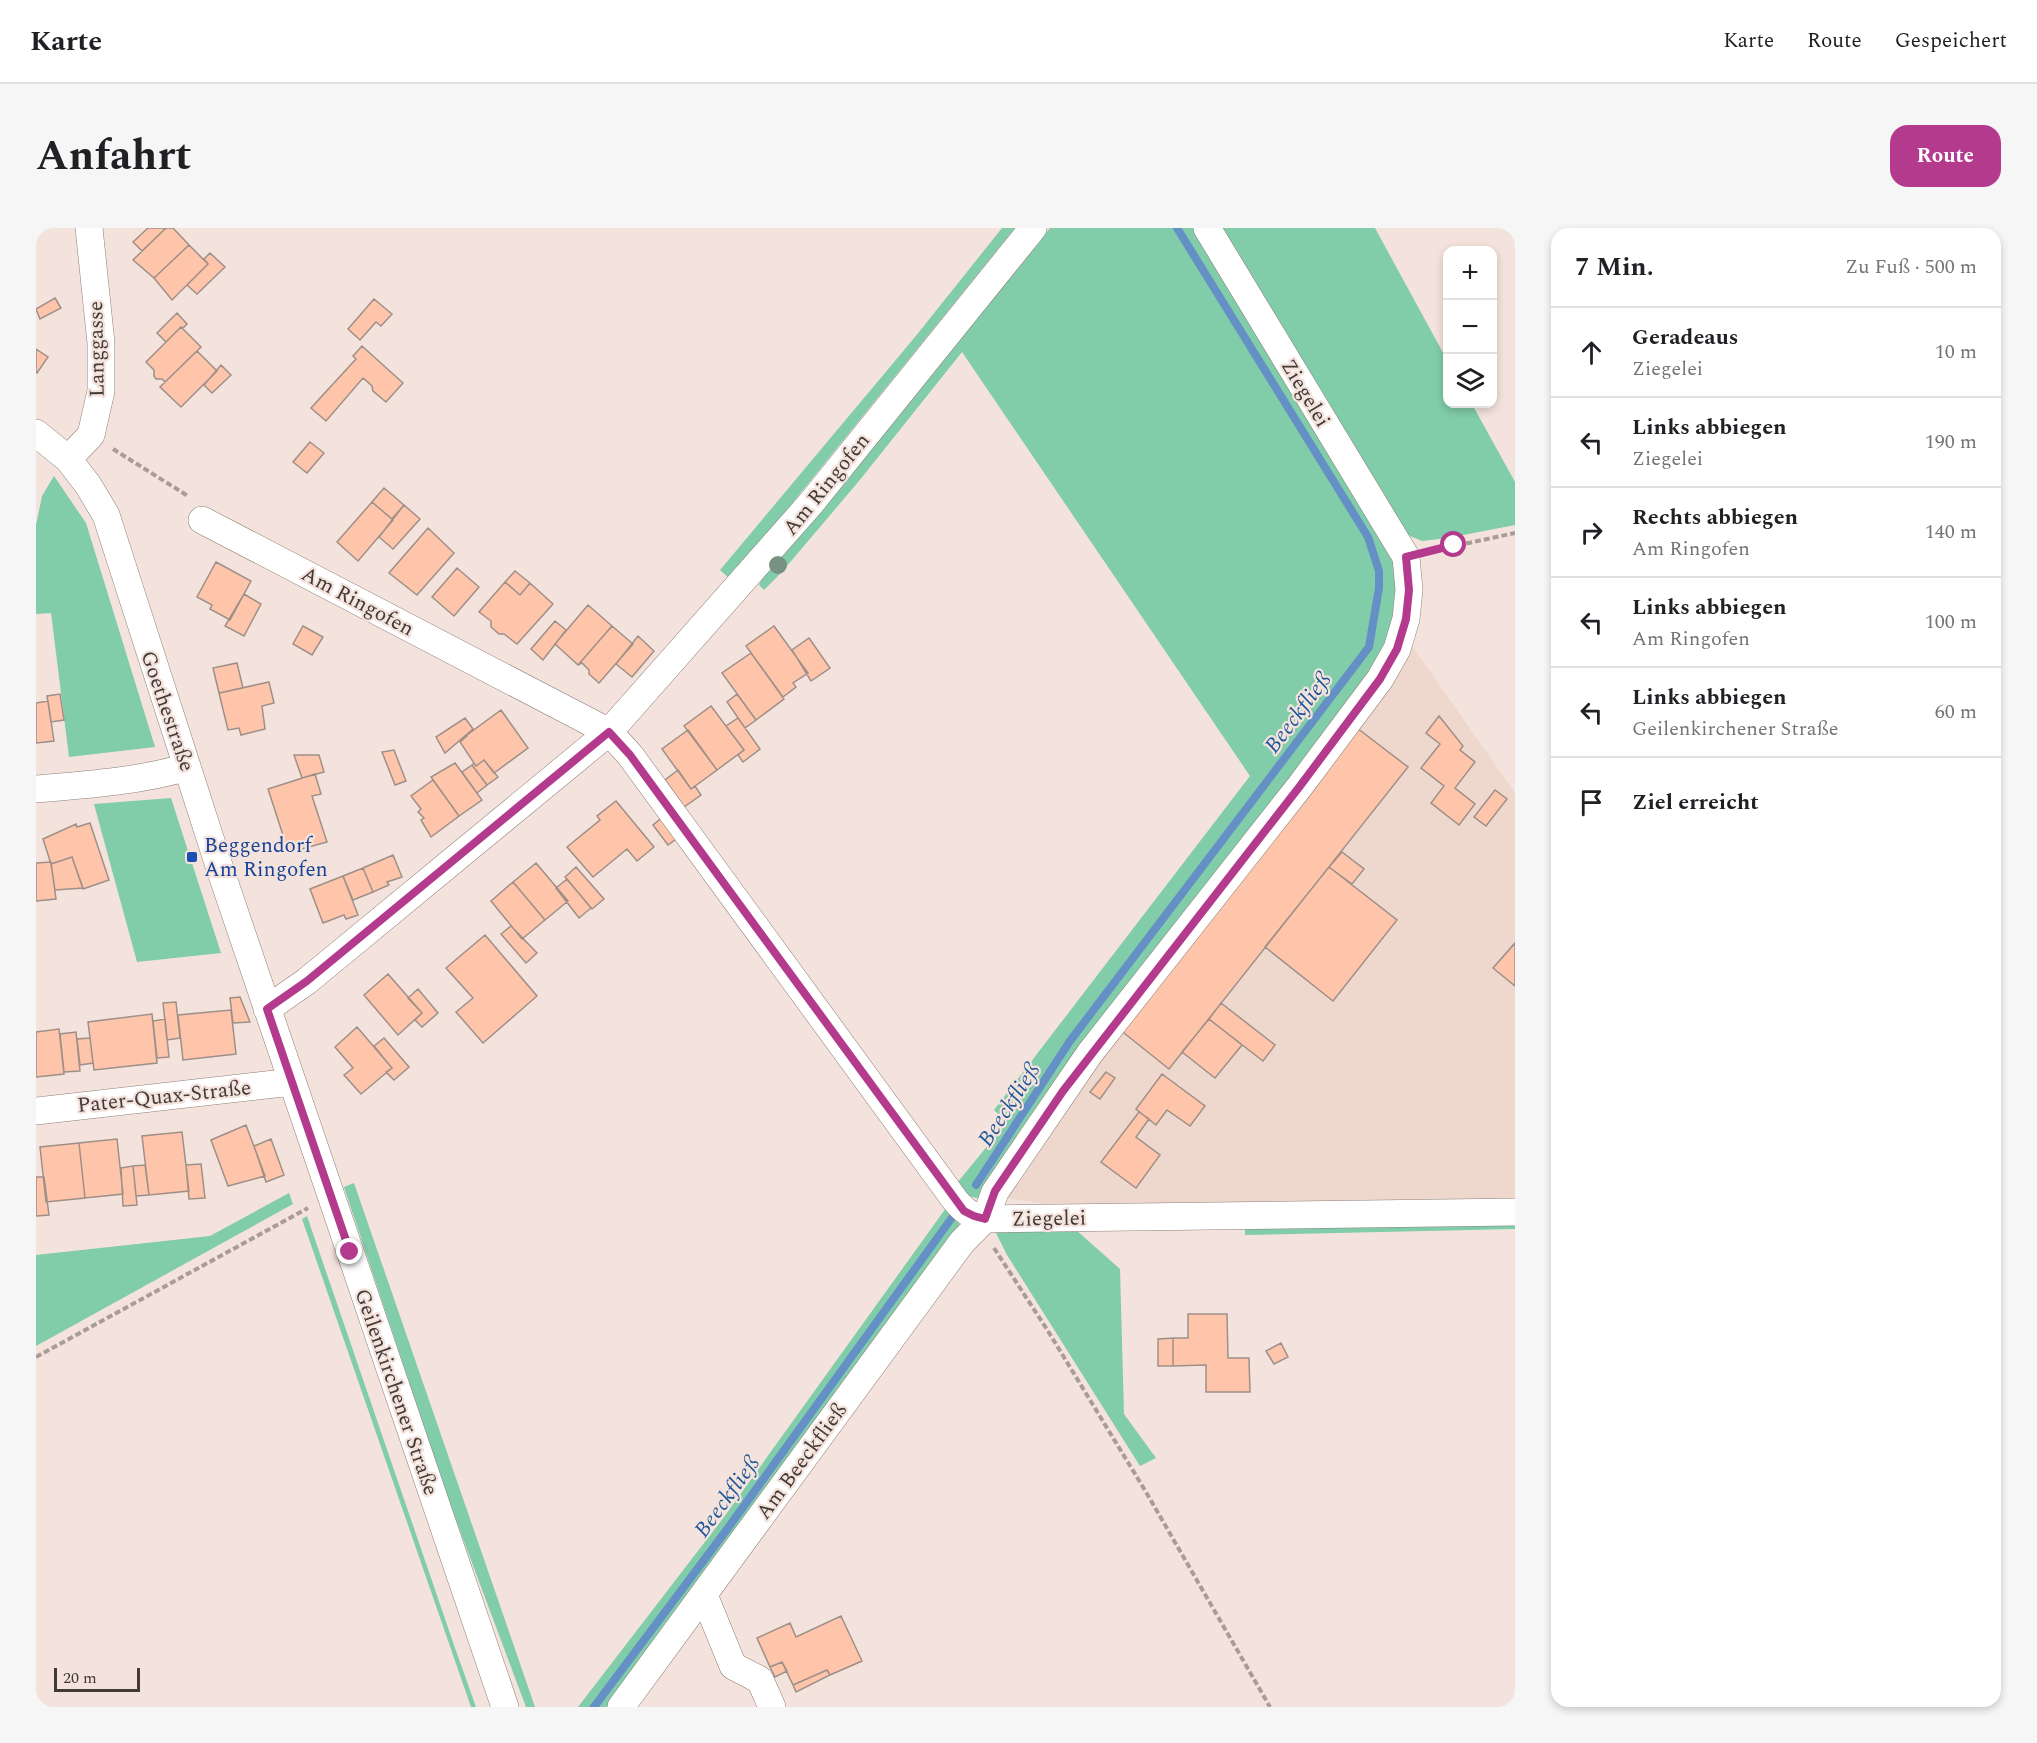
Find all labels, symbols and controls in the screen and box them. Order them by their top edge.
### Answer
text: Karte [30,20,102,63]
text: Karte [1723,25,1774,57]
text: Route [1807,25,1862,57]
text: Gespeichert [1895,25,2007,57]
text: Anfahrt [36,125,192,188]
button: Route [1890,125,2001,187]
map controls [1443,246,1497,408]
button: + [1443,246,1497,300]
text: 7 Min. [1575,247,1654,287]
text: Zu Fuß · 500 m [1845,252,1977,282]
button: − [1443,300,1497,354]
street label: Langgasse [80,301,114,397]
text: Geradeaus [1632,321,1738,354]
icon: ahead [1575,336,1608,369]
text: 10 m [1935,337,1977,367]
street label: Ziegelei [1272,353,1338,434]
button: layers [1443,354,1497,408]
text: Ziegelei [1632,354,1703,384]
text: Links abbiegen [1632,411,1787,444]
street label: Am Ringofen [775,426,878,543]
icon: left [1575,426,1608,459]
text: 190 m [1925,427,1977,457]
text: Ziegelei [1632,444,1703,474]
text: Rechts abbiegen [1632,501,1798,534]
icon: right [1575,516,1608,549]
text: 140 m [1925,517,1977,547]
route start [1440,531,1466,557]
text: Am Ringofen [1632,534,1750,564]
street label: Am Ringofen [295,559,420,645]
text: Links abbiegen [1632,591,1787,624]
icon: left [1575,606,1608,639]
text: 100 m [1925,607,1977,637]
text: Am Ringofen [1632,624,1750,654]
street label: Goethestraße [131,647,203,776]
water label: Beeckfließ [1257,665,1340,761]
text: Links abbiegen [1632,681,1787,714]
icon: left [1575,696,1608,729]
text: 60 m [1935,697,1977,727]
text: Geilenkirchener Straße [1632,714,1838,744]
icon: arrive [1575,786,1608,819]
text: Ziel erreicht [1632,786,1759,819]
place label: Beggendorf Am Ringofen [204,830,328,886]
marker: Beggendorf Am Ringofen [185,850,199,864]
water label: Beeckfließ [970,1056,1049,1153]
street label: Pater-Quax-Straße [76,1072,253,1122]
street label: Ziegelei [1011,1202,1087,1236]
route end [336,1238,362,1264]
street label: Geilenkirchener Straße [346,1285,446,1500]
street label: Am Beeckfließ [748,1396,855,1527]
water label: Beeckfließ [686,1449,769,1545]
scale bar [54,1665,140,1692]
text: 20 m [63,1666,97,1690]

